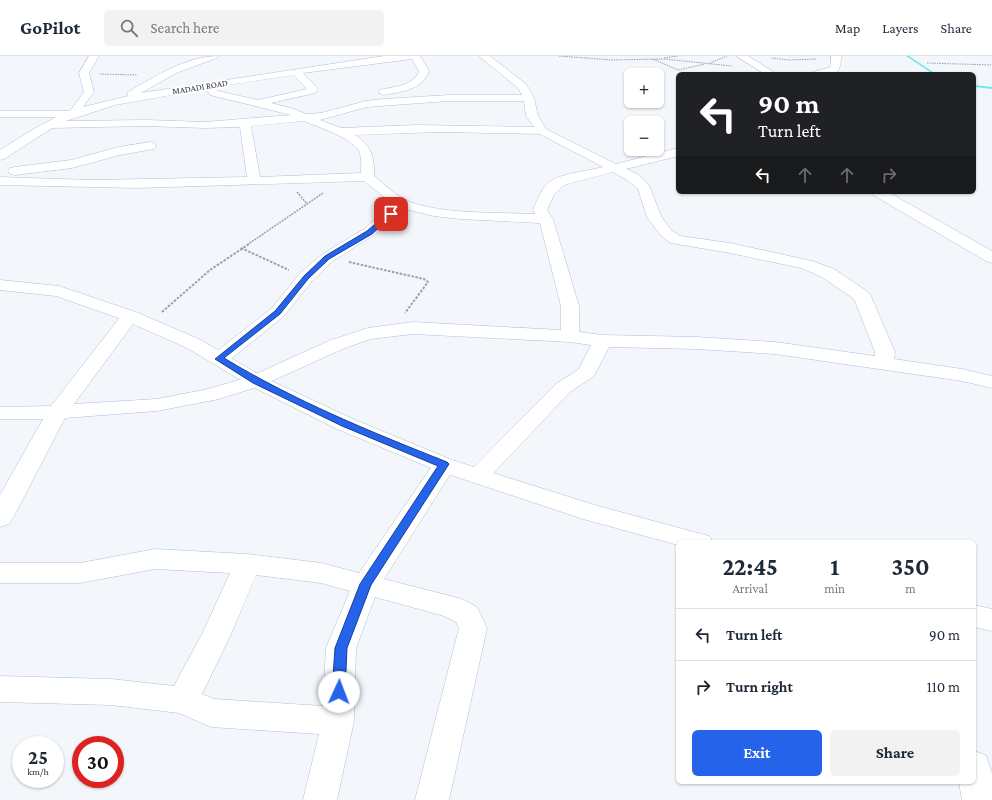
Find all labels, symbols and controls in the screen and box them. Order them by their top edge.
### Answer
search box [104,10,384,46]
text: GoPilot [20,17,80,38]
icon: search [118,17,140,39]
text: Search here [150,20,219,36]
text: Map [835,20,860,36]
text: Layers [882,20,919,36]
text: Share [941,20,972,36]
map controls [624,68,664,156]
button: + [624,68,664,108]
street label: MADADI ROAD [172,78,228,96]
icon: left [692,88,744,140]
text: 90 m [758,88,819,119]
button: − [624,116,664,156]
text: Turn left [758,121,821,141]
icon: left [752,164,774,186]
icon: ahead [794,164,816,186]
icon: ahead [836,164,858,186]
icon: right [878,164,900,186]
pin [374,197,408,231]
icon: arrive [380,203,402,225]
text: 22:45 [722,553,778,580]
text: 1 [830,553,839,580]
text: 350 [892,553,930,580]
text: Arrival [732,581,768,596]
text: min [824,581,845,596]
text: m [905,581,916,596]
icon: left [692,624,714,646]
text: Turn left [726,627,782,643]
text: 90 m [929,627,960,643]
position arrow [318,671,360,713]
icon: right [692,676,714,698]
text: Turn right [726,679,793,695]
text: 110 m [927,679,960,695]
button: Exit [692,730,822,776]
button: Share [830,730,960,776]
speed limit sign: 30 [72,736,124,788]
text: 25 [28,746,48,768]
text: km/h [27,766,49,777]

